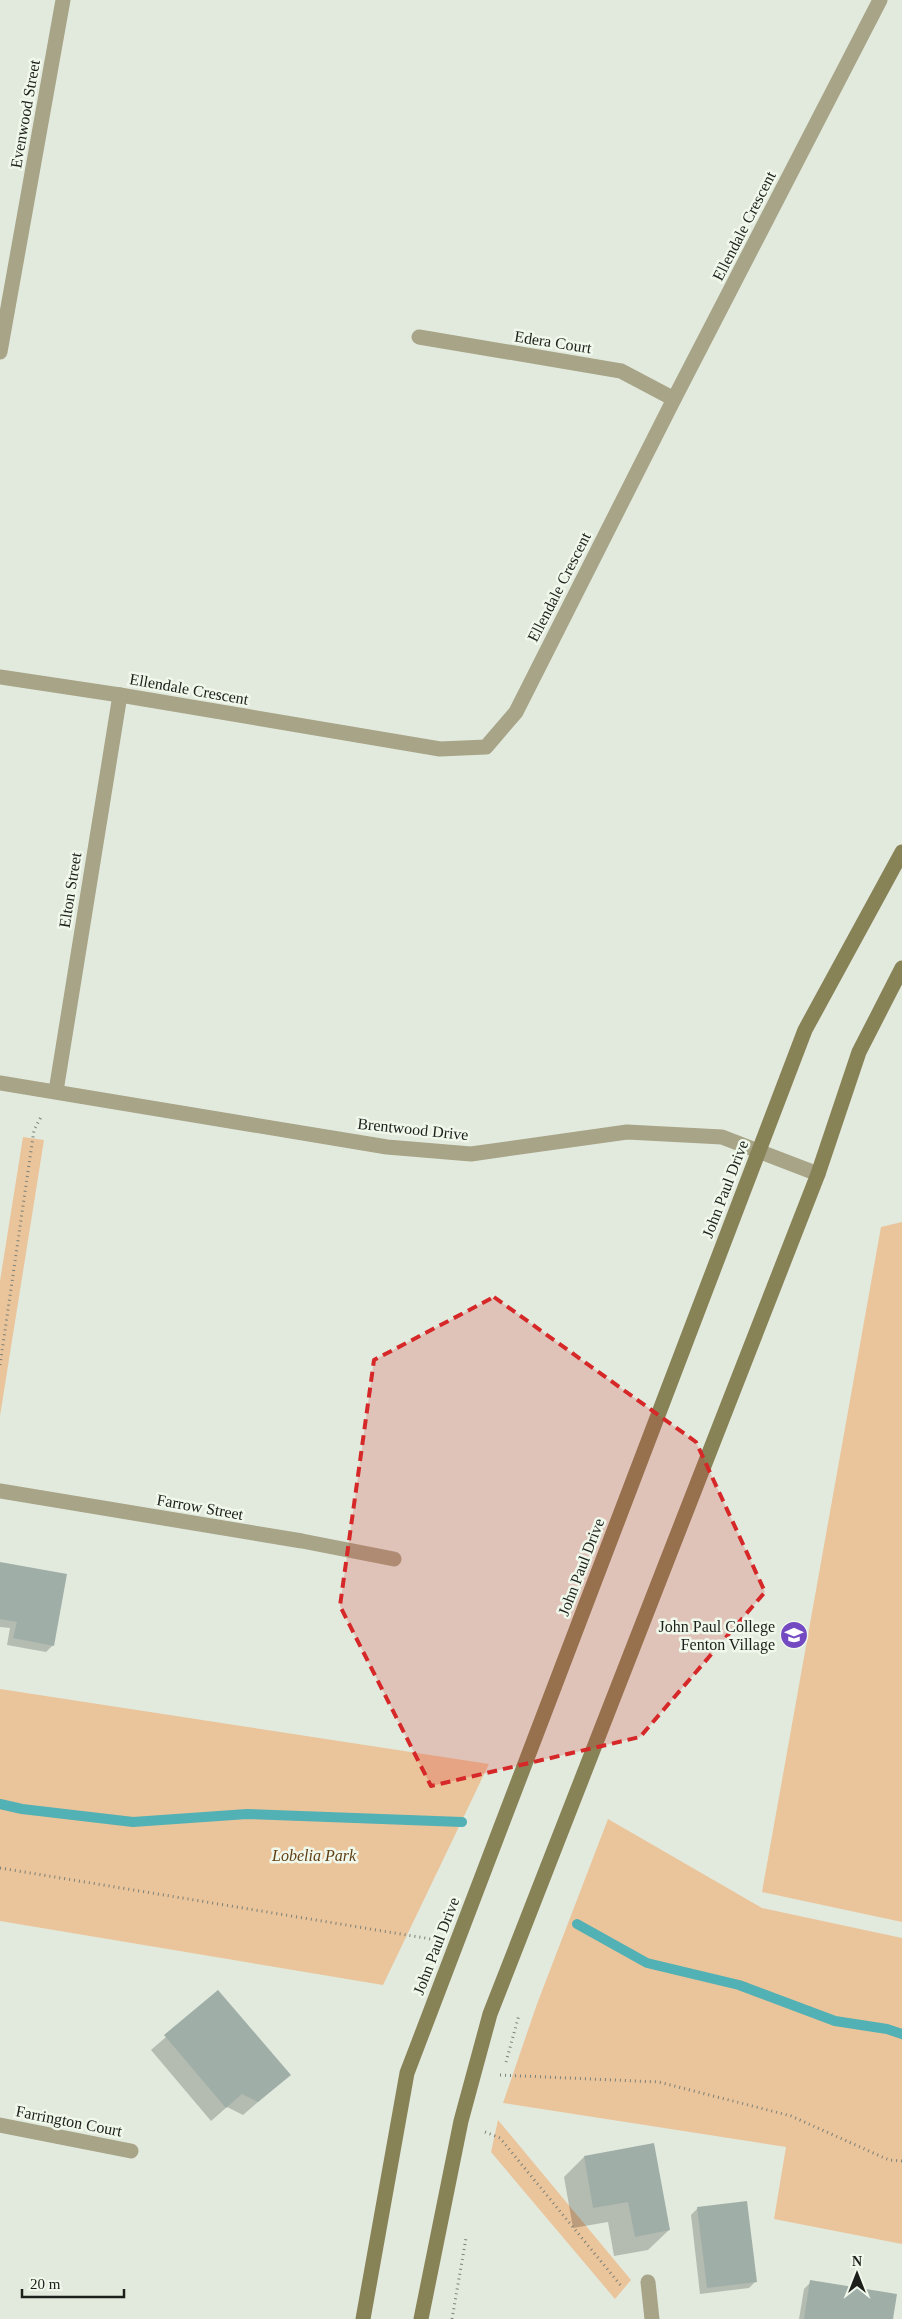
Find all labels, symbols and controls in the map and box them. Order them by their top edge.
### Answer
street label: Evenwood Street [7,58,43,170]
street label: Ellendale Crescent [709,168,779,283]
street label: Edera Court [513,328,593,357]
street label: Ellendale Crescent [524,529,594,644]
street label: Ellendale Crescent [128,670,250,708]
street label: Elton Street [56,851,84,929]
street label: Brentwood Drive [357,1115,469,1143]
street label: John Paul Drive [699,1138,751,1240]
street label: Farrow Street [155,1491,245,1523]
street label: John Paul Drive [555,1516,607,1618]
place label: John Paul College Fenton Village [659,1618,775,1654]
school or university icon: John Paul College Fenton Village [779,1620,809,1650]
park label: Lobelia Park [271,1847,357,1864]
street label: John Paul Drive [410,1895,462,1997]
street label: Farrington Court [14,2102,124,2141]
north arrow [832,2249,882,2299]
text: N [852,2254,862,2269]
scale bar [22,2266,125,2298]
text: 20 m [30,2276,61,2292]

